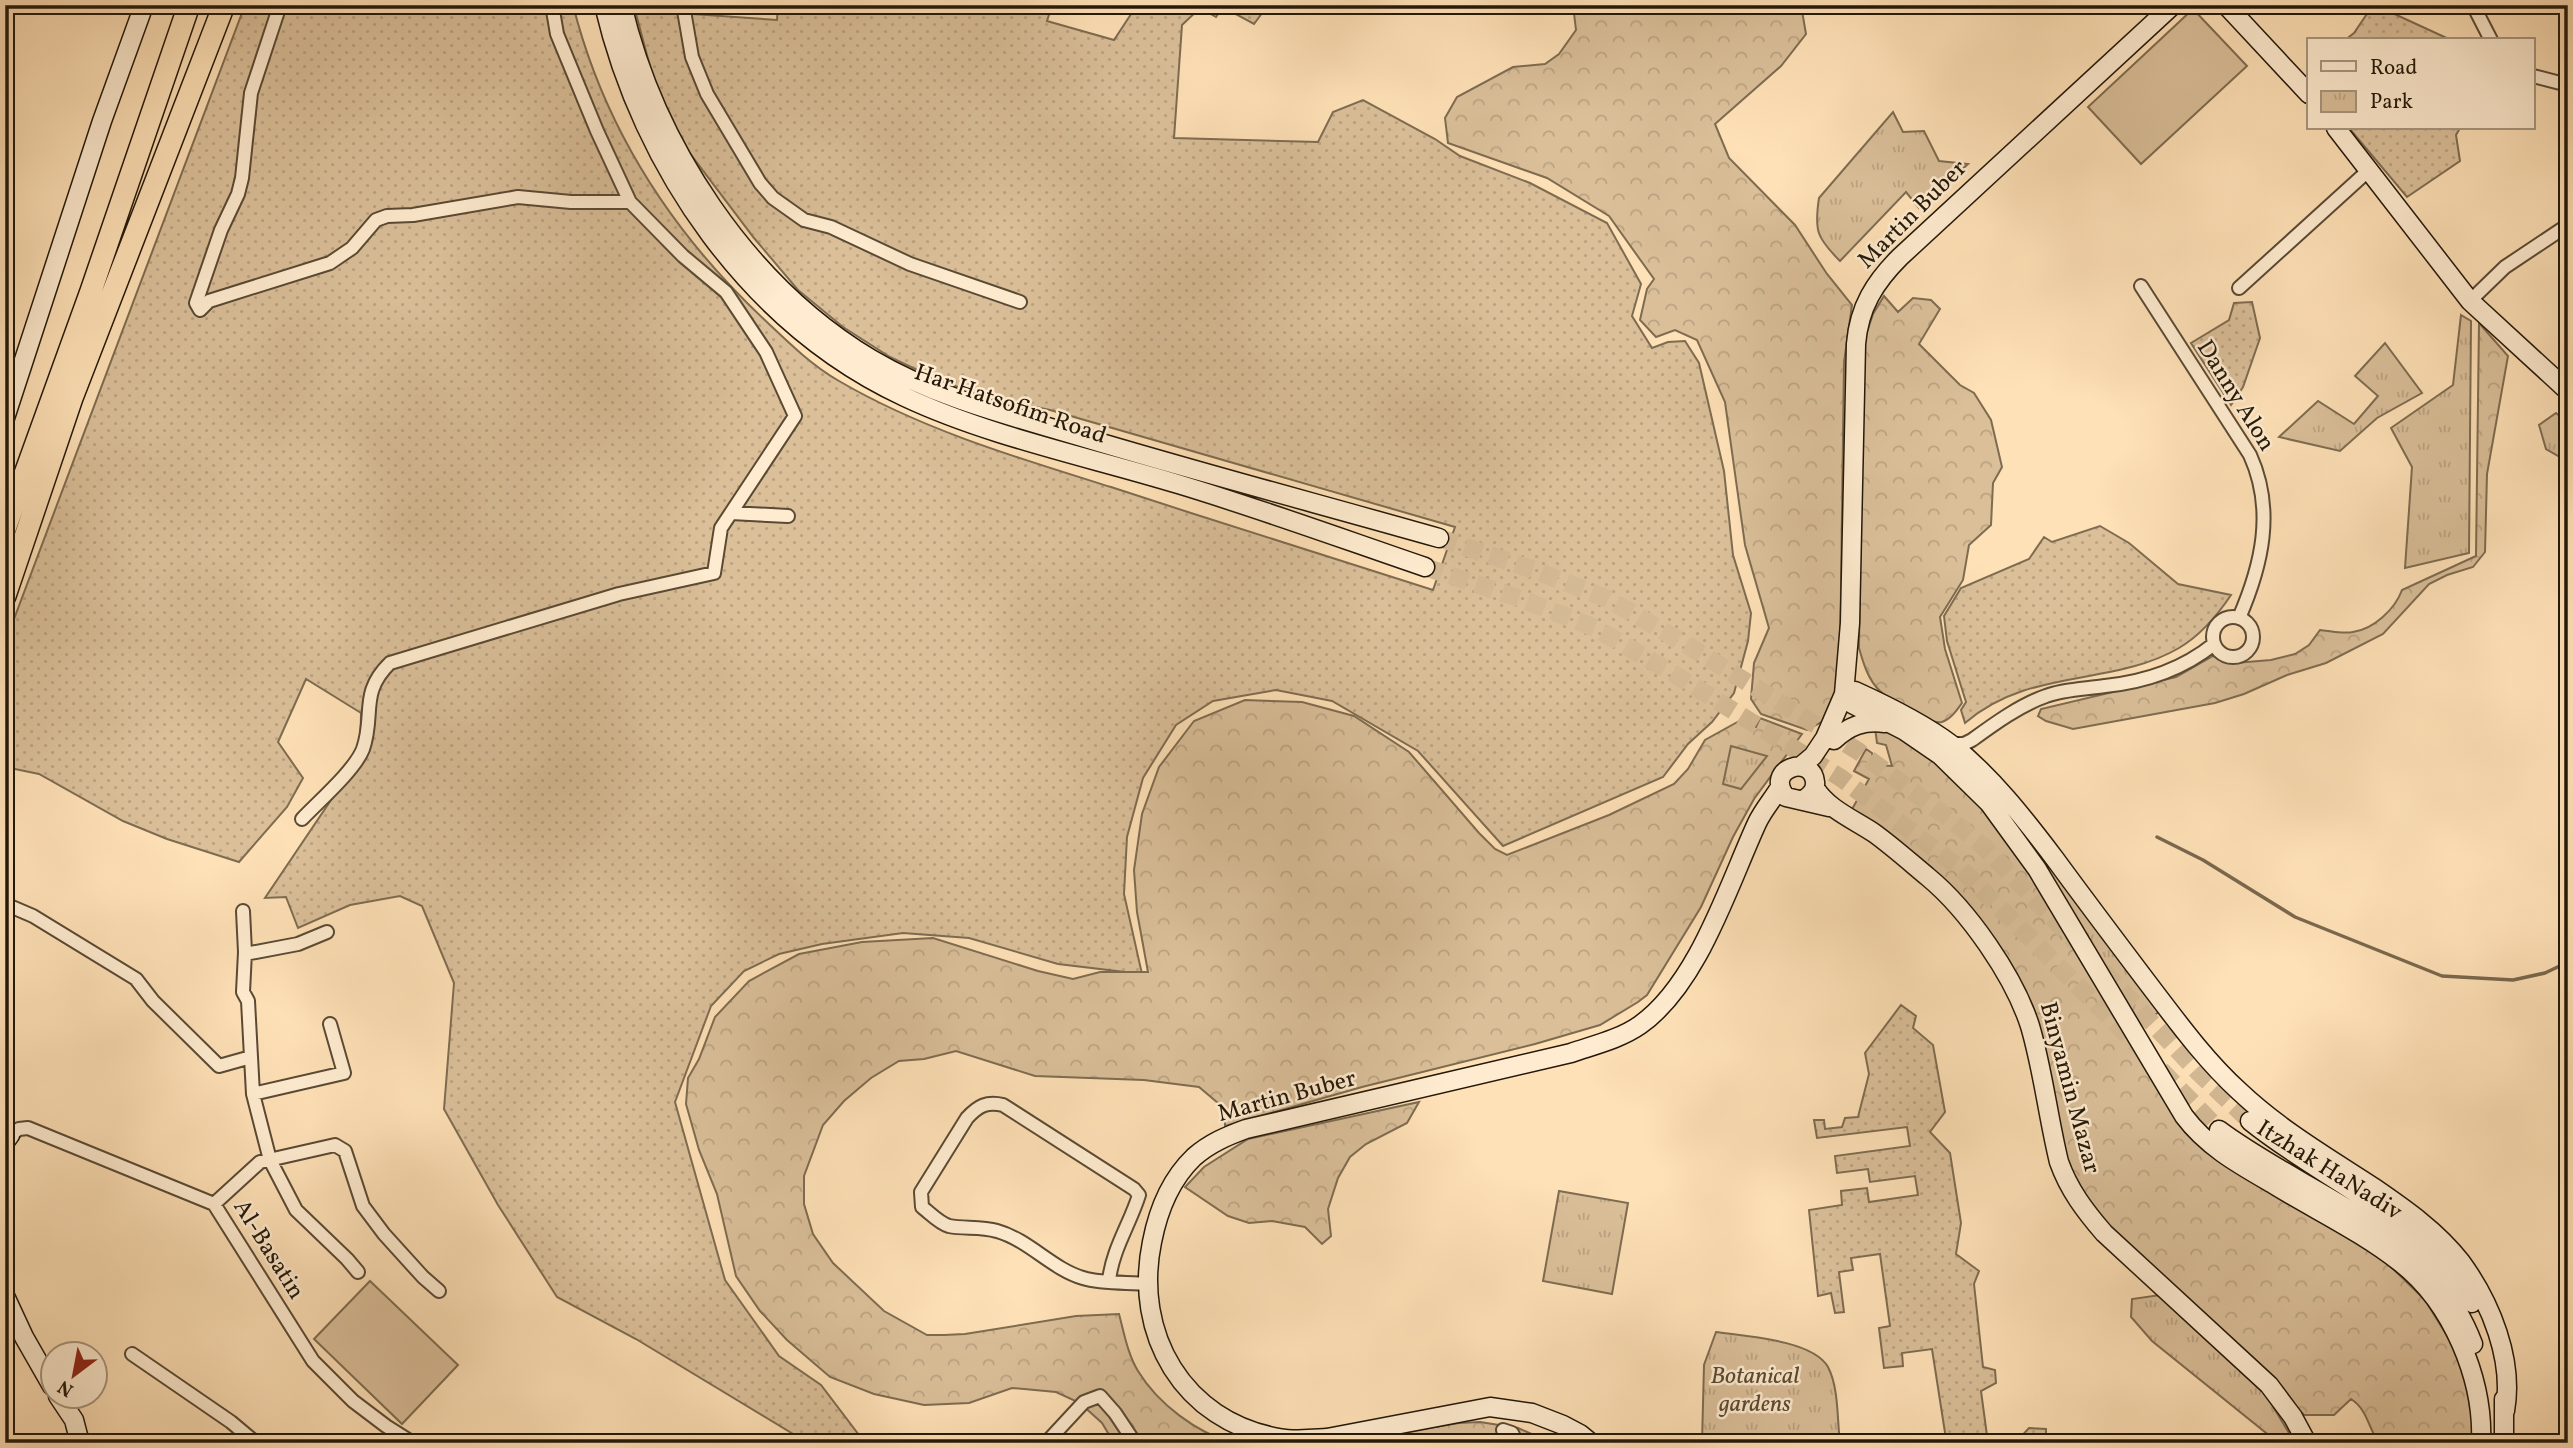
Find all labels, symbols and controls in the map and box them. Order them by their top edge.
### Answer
legend [2307,38,2534,130]
text: Road [2370,54,2417,83]
text: Park [2370,88,2413,117]
street label: Martin Buber [1851,153,1975,277]
street label: Danny Alon [2187,334,2283,458]
street label: Har Hatsofim Road [909,356,1111,454]
street label: Binyamin Mazar [2030,998,2108,1178]
street label: Martin Buber [1214,1062,1360,1132]
street label: Itzhak HaNadiv [2249,1113,2409,1230]
street label: Al-Basatin [224,1193,312,1307]
north arrow [38,1340,108,1410]
park label: Botanical gardens [1711,1360,1799,1422]
text: N [53,1373,79,1402]

